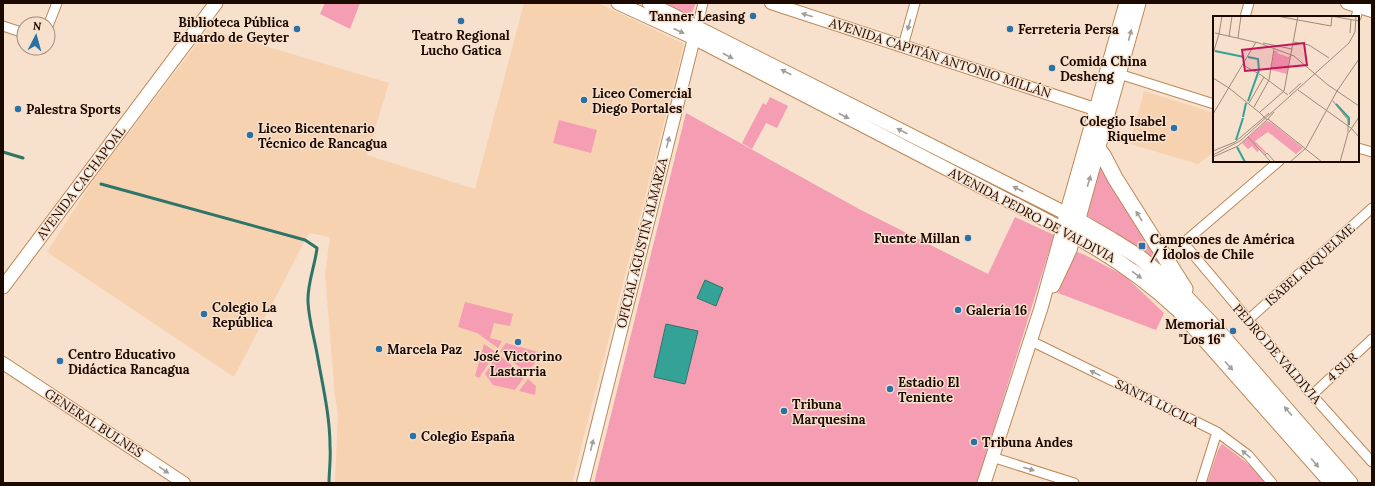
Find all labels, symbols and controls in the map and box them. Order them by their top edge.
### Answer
place label: Tanner Leasing [649,8,746,25]
marker: Tanner Leasing [748,11,758,21]
one-way arrow [801,12,813,18]
place label: Biblioteca Pública Eduardo de Geyter [173,14,290,46]
street label: AVENIDA CAPITÁN ANTONIO MILLÁN [826,14,1053,102]
north arrow [16,16,56,56]
marker: Teatro Regional Lucho Gatica [456,16,466,26]
inset map [1213,16,1359,162]
text: N [32,19,42,34]
one-way arrow [906,19,912,31]
place label: Ferreteria Persa [1018,21,1119,38]
marker: Biblioteca Pública Eduardo de Geyter [292,24,302,34]
marker: Ferreteria Persa [1005,24,1015,34]
place label: Teatro Regional Lucho Gatica [412,27,510,59]
one-way arrow [673,29,685,35]
one-way arrow [1127,29,1133,41]
one-way arrow [722,53,734,60]
place label: Comida China Desheng [1060,53,1147,85]
marker: Comida China Desheng [1047,63,1057,73]
one-way arrow [781,69,792,75]
place label: Liceo Comercial Diego Portales [592,85,692,117]
marker: Liceo Comercial Diego Portales [579,95,589,105]
place label: Palestra Sports [26,101,121,118]
marker: Palestra Sports [13,104,23,114]
one-way arrow [838,113,850,119]
place label: Colegio Isabel Riquelme [1080,113,1166,145]
place label: Liceo Bicentenario Técnico de Rancagua [258,120,388,152]
street label: AVENIDA CACHAPOAL [32,123,129,244]
marker: Colegio Isabel Riquelme [1169,123,1179,133]
one-way arrow [897,128,908,134]
marker: Liceo Bicentenario Técnico de Rancagua [245,130,255,140]
one-way arrow [665,136,671,149]
street label: OFICIAL AGUSTÍN ALMARZA [613,155,672,330]
street label: AVENIDA PEDRO DE VALDIVIA [945,163,1119,267]
one-way arrow [1086,175,1092,187]
one-way arrow [1013,186,1024,193]
one-way arrow [1135,210,1142,222]
street label: ISABEL RIQUELME [1262,220,1358,310]
place label: Fuente Millan [874,230,961,247]
place label: Campeones de América / Ídolos de Chile [1150,231,1295,263]
marker: Fuente Millan [963,233,973,243]
marker: Campeones de América / Ídolos de Chile [1137,241,1147,251]
one-way arrow [1132,270,1142,278]
place label: Colegio La República [212,299,277,331]
street label: PEDRO DE VALDIVIA [1229,301,1326,408]
place label: Galería 16 [966,302,1027,319]
marker: Galería 16 [953,305,963,315]
marker: Colegio La República [199,309,209,319]
place label: Memorial "Los 16" [1165,316,1225,348]
marker: Memorial "Los 16" [1228,326,1238,336]
marker: José Victorino Lastarria [513,337,523,347]
place label: Marcela Paz [387,341,462,358]
marker: Marcela Paz [374,344,384,354]
place label: Centro Educativo Didáctica Rancagua [68,346,190,378]
place label: José Victorino Lastarria [474,348,562,380]
street label: 4 SUR [1323,348,1361,385]
marker: Centro Educativo Didáctica Rancagua [55,356,65,366]
one-way arrow [1224,361,1234,371]
one-way arrow [1089,369,1101,376]
place label: Estadio El Teniente [898,374,959,406]
street label: SANTA LUCILA [1112,375,1203,431]
marker: Estadio El Teniente [885,384,895,394]
street label: GENERAL BULNES [41,385,147,461]
place label: Tribuna Marquesina [792,396,866,428]
marker: Tribuna Marquesina [779,406,789,416]
one-way arrow [1284,407,1293,416]
place label: Colegio España [421,428,515,445]
marker: Colegio España [408,431,418,441]
place label: Tribuna Andes [982,434,1073,451]
marker: Tribuna Andes [969,437,979,447]
one-way arrow [589,439,595,451]
one-way arrow [1241,449,1251,458]
one-way arrow [1310,459,1319,468]
one-way arrow [159,466,169,474]
one-way arrow [1024,466,1036,472]

